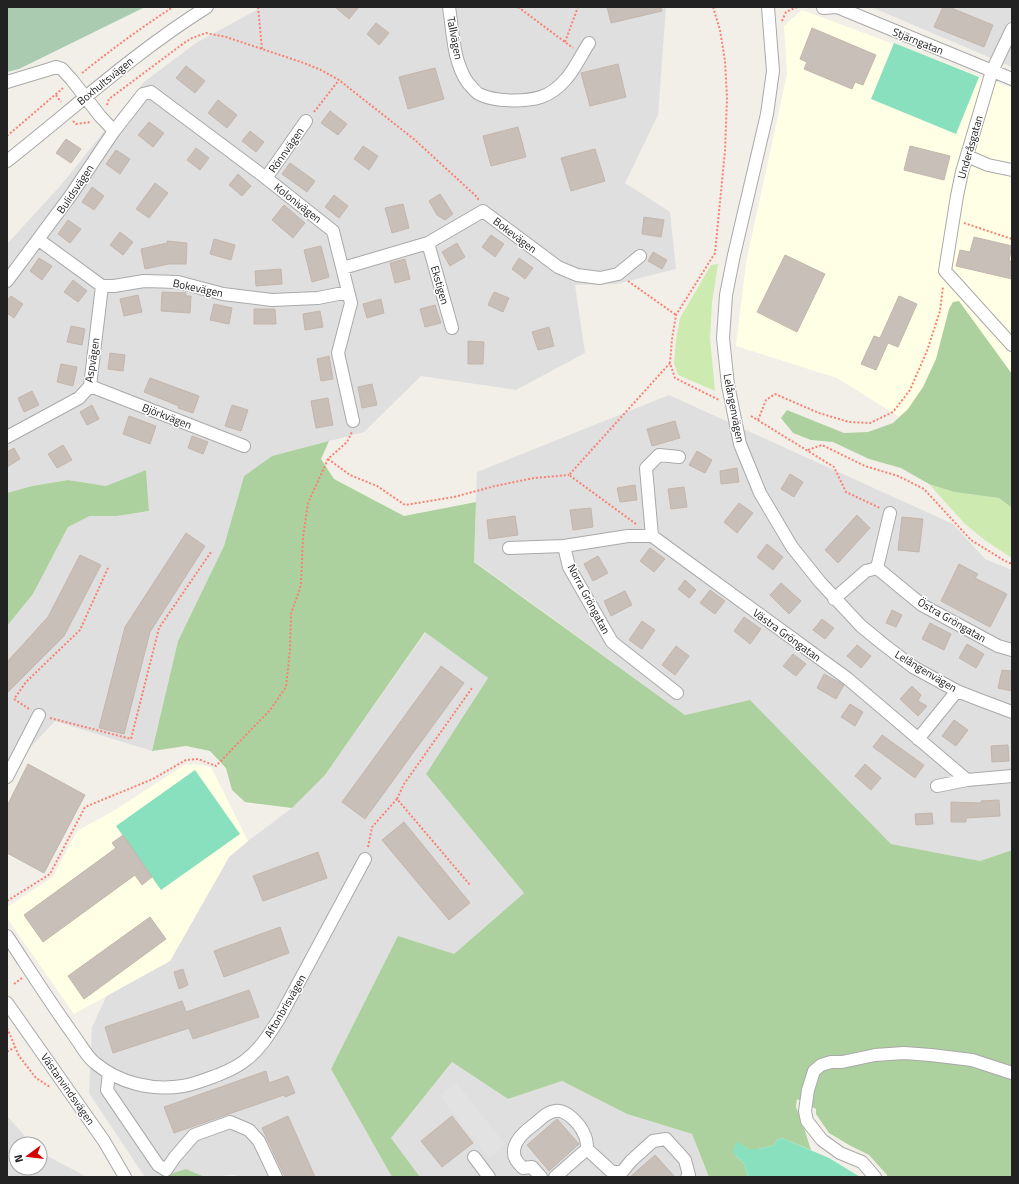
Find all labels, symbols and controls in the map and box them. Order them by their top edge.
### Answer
street label: Tallvägen [443,15,467,61]
street label: Stjärngatan [890,24,946,59]
street label: Boxhultsvägen [73,53,137,109]
street label: Underåsgatan [953,113,987,181]
street label: Rönnvägen [265,124,308,176]
street label: Bulidsvägen [53,161,97,217]
street label: Kolonivägen [271,179,325,227]
street label: Bokevägen [490,213,540,257]
street label: Ekstigen [427,264,453,306]
street label: Bokevägen [171,275,225,301]
street label: Aspvägen [81,336,103,384]
street label: Lelångenvägen [720,372,749,444]
street label: Björkvägen [140,399,194,433]
street label: Norra Gröngatan [564,561,614,637]
street label: Östra Gröngatan [915,594,989,646]
street label: Västra Gröngatan [750,605,825,665]
street label: Lelångenvägen [892,646,960,696]
street label: Aftonbrisvägen [260,971,310,1041]
street label: Västanvindsvägen [37,1050,99,1128]
north arrow [8,1136,48,1176]
text: N [10,1153,27,1164]

